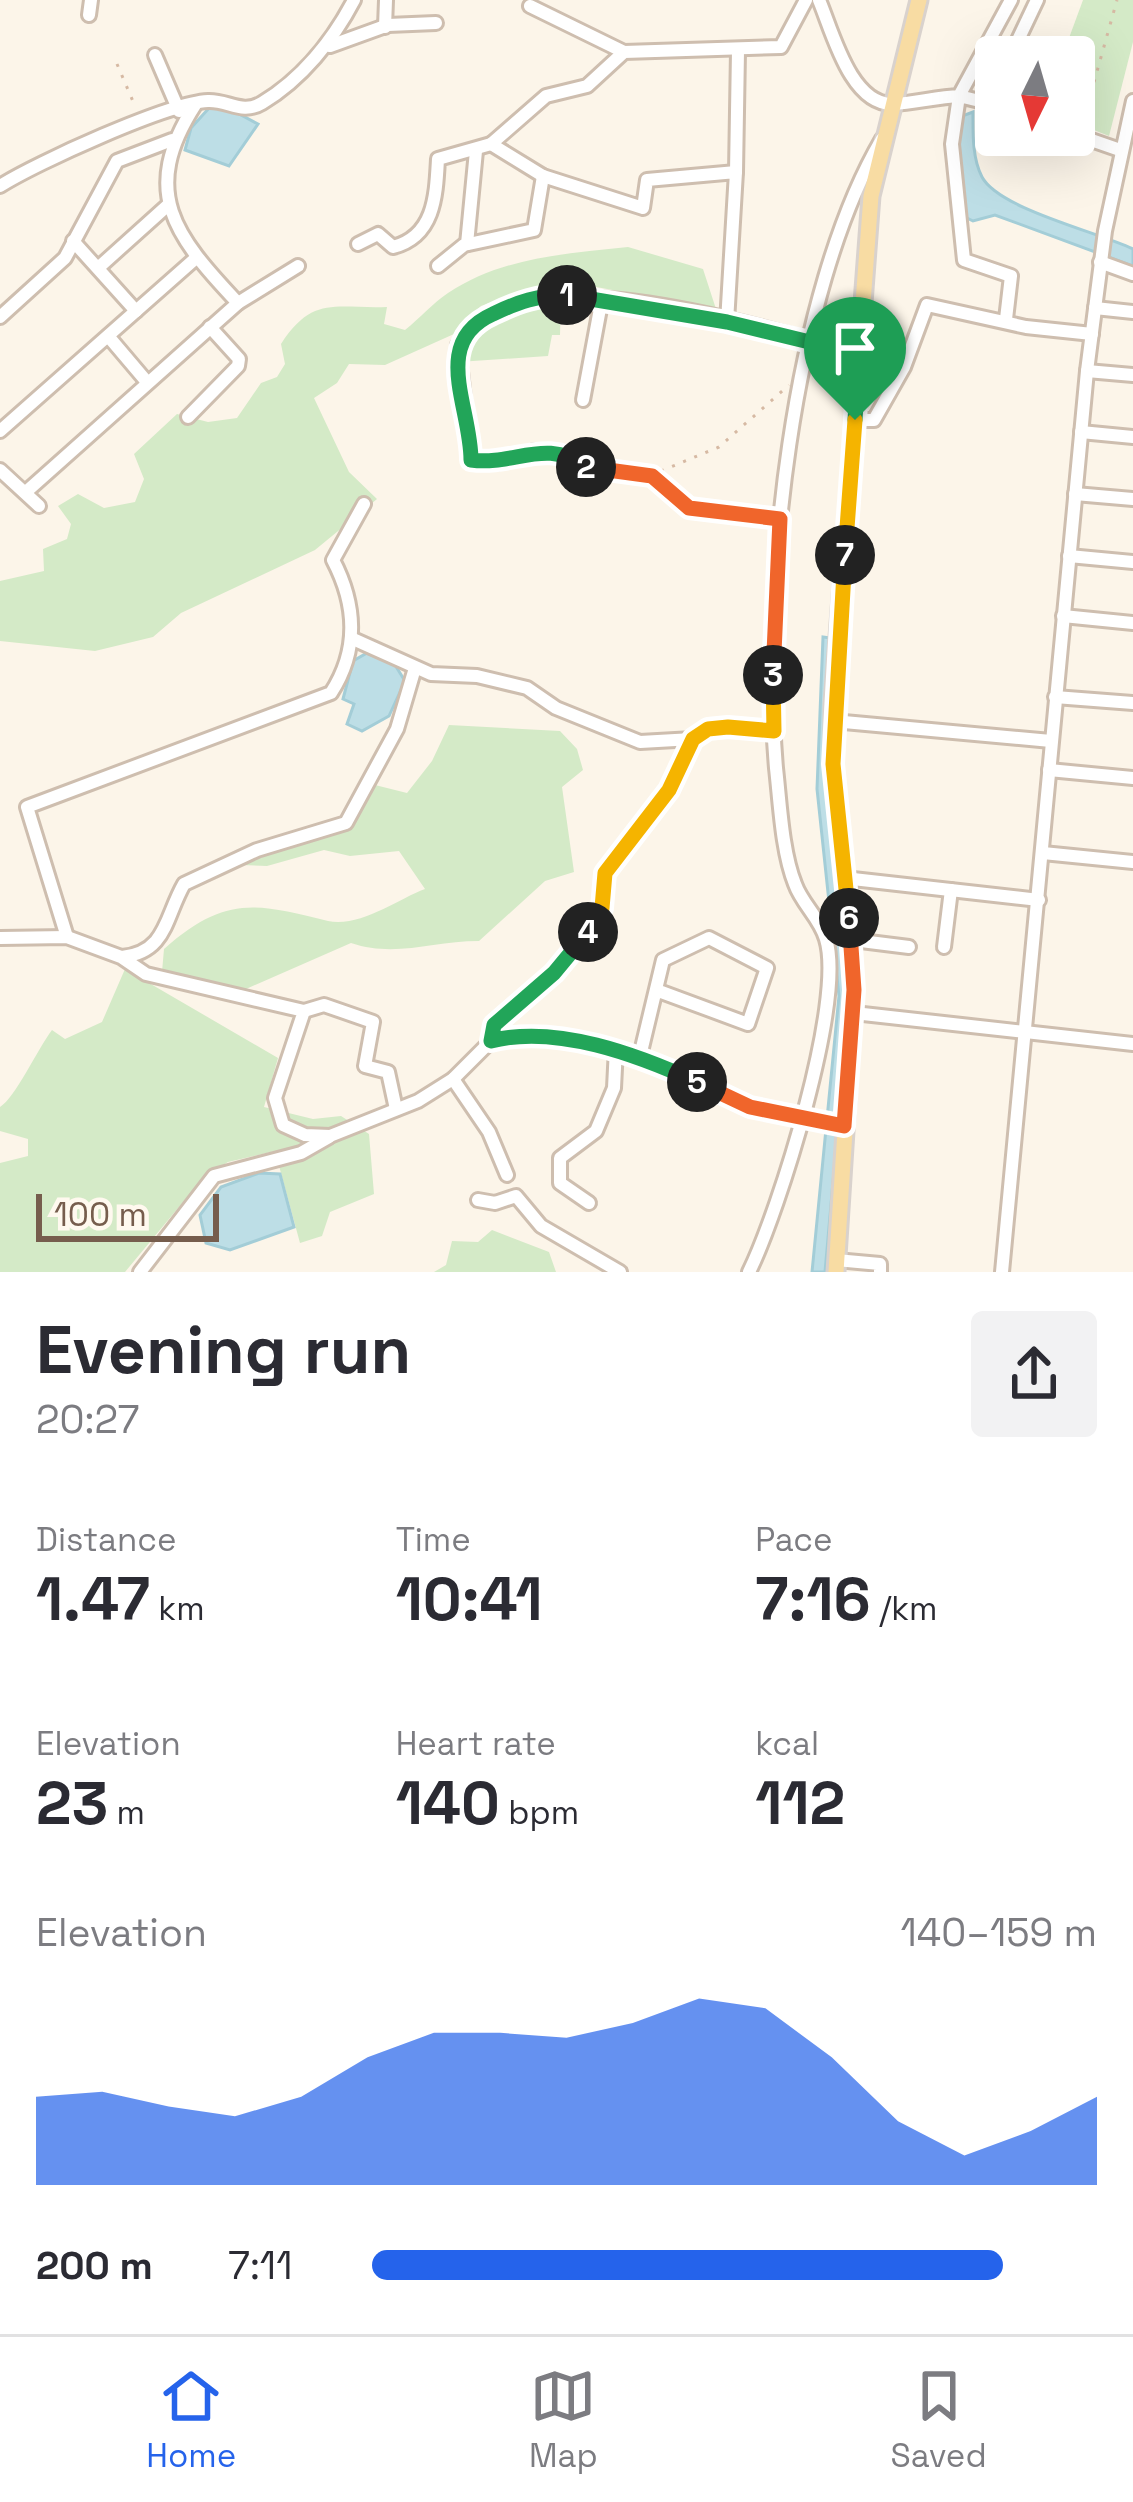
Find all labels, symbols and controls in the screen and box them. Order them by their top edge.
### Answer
north arrow [975,36,1095,156]
map controls [975,36,1095,156]
pin: 1 [537,265,597,325]
text: 1 [560,274,574,316]
pin [804,297,906,420]
icon: arrive [822,315,888,381]
pin: 2 [556,437,616,497]
text: 2 [576,446,596,488]
pin: 7 [815,525,875,585]
text: 7 [836,534,854,576]
pin: 3 [743,645,803,705]
text: 3 [763,654,783,696]
pin: 6 [819,888,879,948]
text: 6 [839,897,859,939]
pin: 4 [558,902,618,962]
text: 4 [578,911,599,953]
pin: 5 [667,1052,727,1112]
text: 5 [687,1061,707,1103]
scale bar [36,1188,219,1241]
text: 100 m [54,1194,147,1236]
text: Evening run [36,1308,411,1392]
button: share [971,1311,1097,1437]
text: 20:27 [36,1395,140,1444]
text: Distance [36,1519,177,1561]
text: Time [396,1519,471,1561]
text: Pace [755,1519,833,1561]
text: 1.47 [36,1561,150,1638]
text: 10:41 [396,1561,543,1638]
text: 7:16 [755,1561,871,1638]
text: km [150,1588,205,1630]
text: /km [871,1588,937,1630]
text: Elevation [36,1723,181,1765]
text: Heart rate [396,1723,556,1765]
text: kcal [755,1723,819,1765]
text: 23 [36,1765,108,1842]
text: 140 [396,1765,500,1842]
text: 112 [755,1765,845,1842]
text: m [108,1792,145,1834]
text: bpm [500,1792,579,1834]
text: Elevation [36,1908,207,1957]
text: 140–159 m [901,1908,1097,1957]
text: 200 m [36,2241,153,2290]
text: 7:11 [228,2241,292,2290]
tab: Home [146,2363,236,2477]
tab: Map [529,2363,598,2477]
tab: Saved [890,2363,987,2477]

